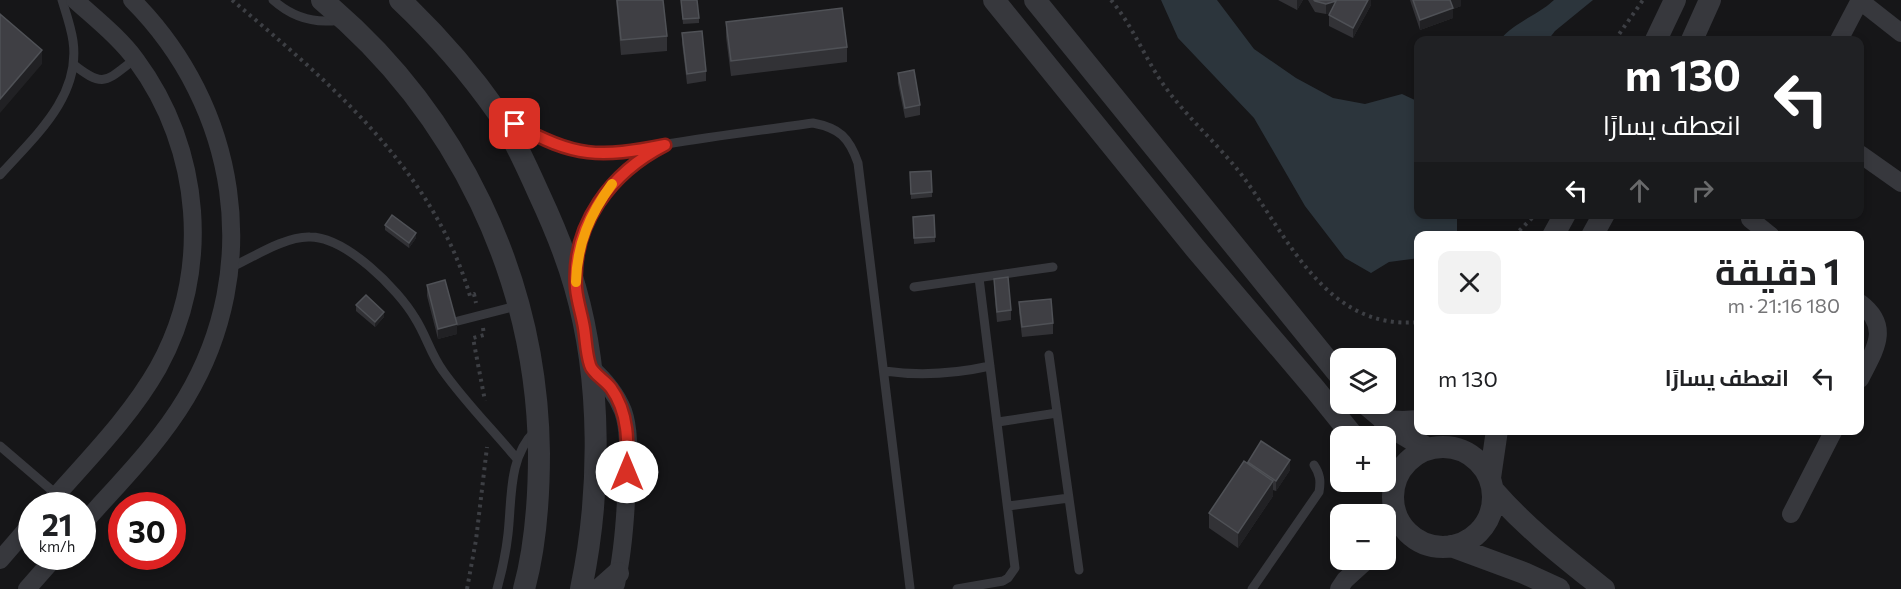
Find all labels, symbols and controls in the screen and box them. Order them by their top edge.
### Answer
text: 130 m [1625,48,1741,100]
icon: left [1762,60,1840,138]
pin [489,98,540,149]
icon: arrive [498,107,531,140]
text: انعطف يسارًا [1603,108,1741,141]
icon: left [1560,174,1593,207]
icon: ahead [1623,174,1656,207]
icon: right [1686,174,1719,207]
text: 1 دقيقة [1715,248,1840,292]
button: close [1438,251,1501,314]
text: 180 m · 21:16 [1728,293,1840,317]
map controls [1330,348,1396,570]
button: layers [1330,348,1396,414]
icon: left [1807,362,1840,395]
text: انعطف يسارًا [1665,364,1789,391]
text: 130 m [1438,365,1498,392]
button: + [1330,426,1396,492]
position arrow [595,440,659,504]
speed limit sign: 30 [108,492,186,570]
button: − [1330,504,1396,570]
text: 21 [42,505,72,542]
text: km/h [39,537,75,555]

